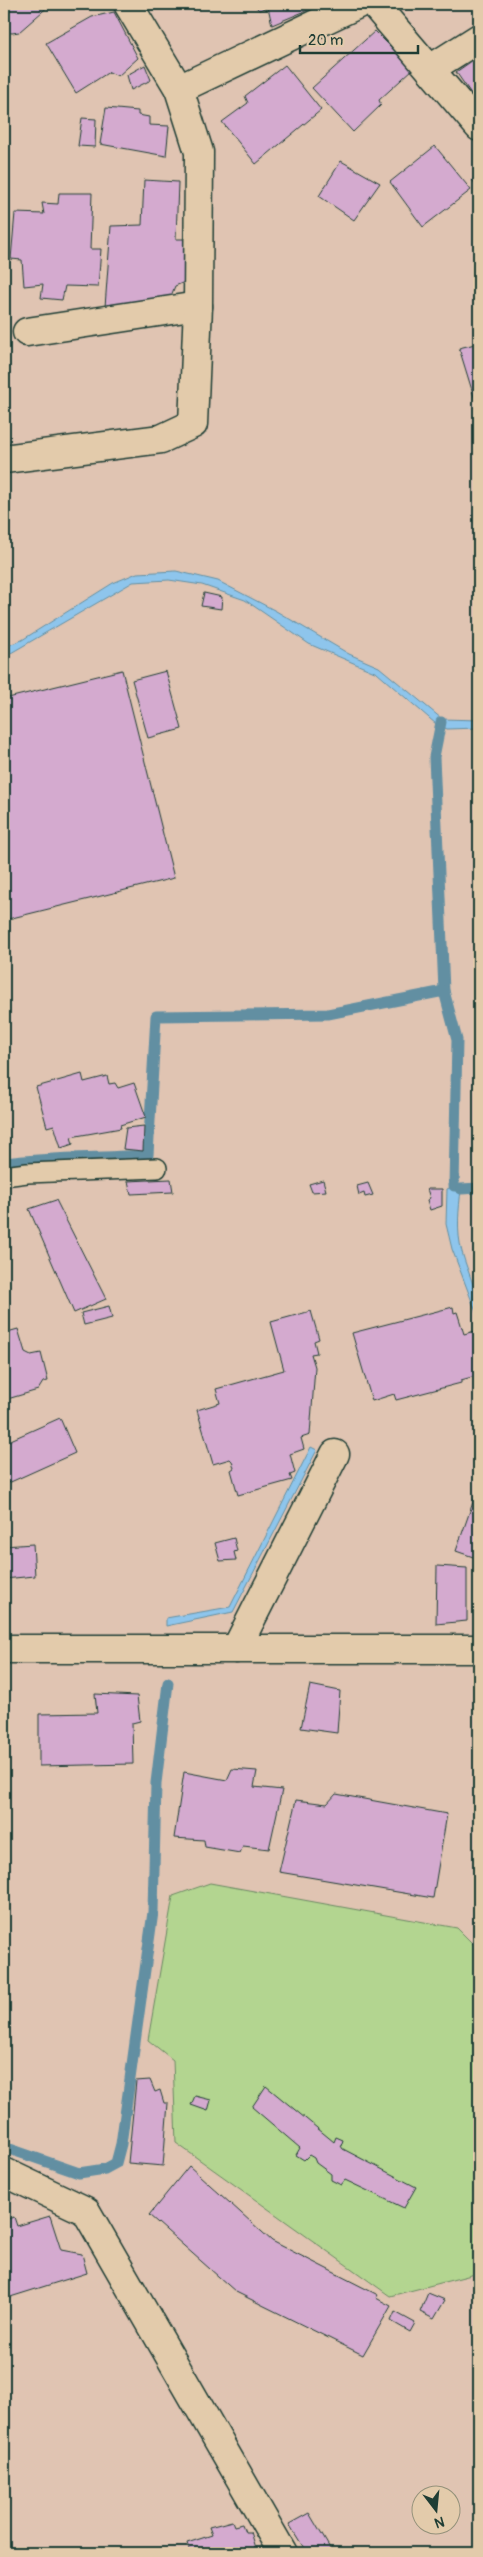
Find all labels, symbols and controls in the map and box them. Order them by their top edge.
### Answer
scale bar [300,22,418,54]
text: 20 m [308,31,343,50]
north arrow [410,2484,460,2534]
text: N [433,2513,446,2531]

